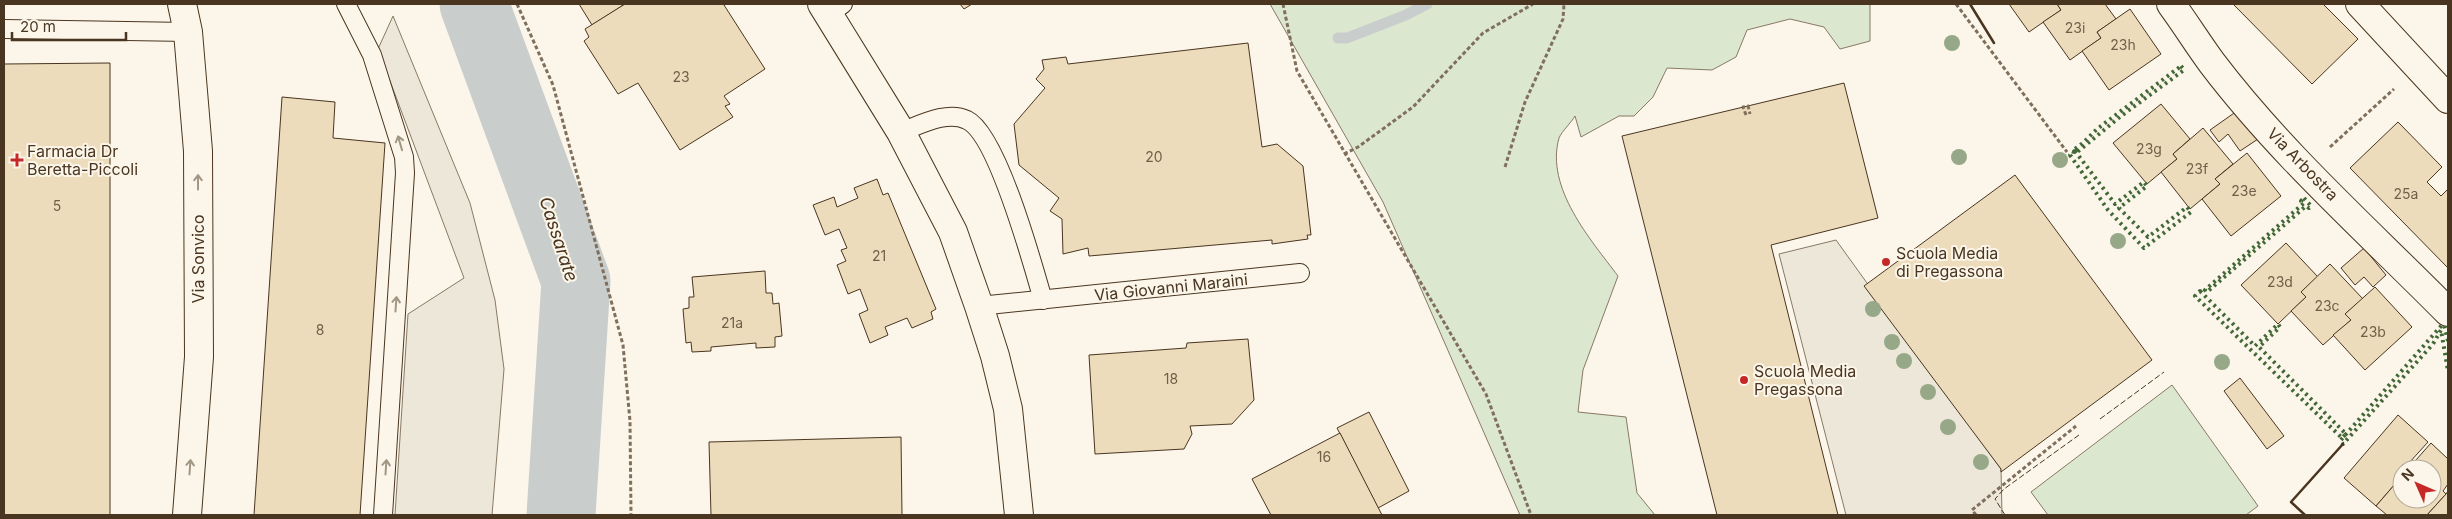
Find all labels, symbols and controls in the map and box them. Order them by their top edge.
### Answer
scale bar [12,10,126,42]
text: 20 m [20,17,56,36]
house number: 23i [2065,19,2085,36]
house number: 23h [2110,36,2136,53]
house number: 23 [672,68,690,85]
street label: Via Arbostra [2263,123,2343,205]
one-way arrow [395,135,404,151]
house number: 23g [2136,140,2162,157]
place label: Farmacia Dr Beretta-Piccoli [27,141,138,179]
house number: 20 [1145,148,1163,165]
marker: Farmacia Dr Beretta-Piccoli [11,154,23,166]
house number: 23f [2186,160,2208,177]
one-way arrow [193,174,203,190]
house number: 23e [2231,182,2257,199]
house number: 25a [2394,185,2418,202]
water label: Cassarate [535,194,583,284]
house number: 5 [53,197,61,214]
street label: Via Sonvico [188,214,208,304]
place label: Scuola Media di Pregassona [1896,243,2003,281]
house number: 21 [872,247,886,264]
marker: Scuola Media di Pregassona [1880,256,1892,268]
street label: Via Giovanni Maraini [1093,269,1249,305]
house number: 23d [2267,273,2293,290]
one-way arrow [392,297,401,313]
house number: 23c [2314,297,2340,314]
house number: 21a [721,314,743,331]
house number: 8 [316,321,324,338]
house number: 23b [2360,323,2386,340]
place label: Scuola Media Pregassona [1754,361,1856,399]
house number: 18 [1164,370,1178,387]
marker: Scuola Media Pregassona [1738,374,1750,386]
house number: 16 [1317,448,1331,465]
one-way arrow [186,459,195,475]
one-way arrow [381,459,391,475]
north arrow [2392,459,2442,509]
text: N [2398,465,2417,484]

